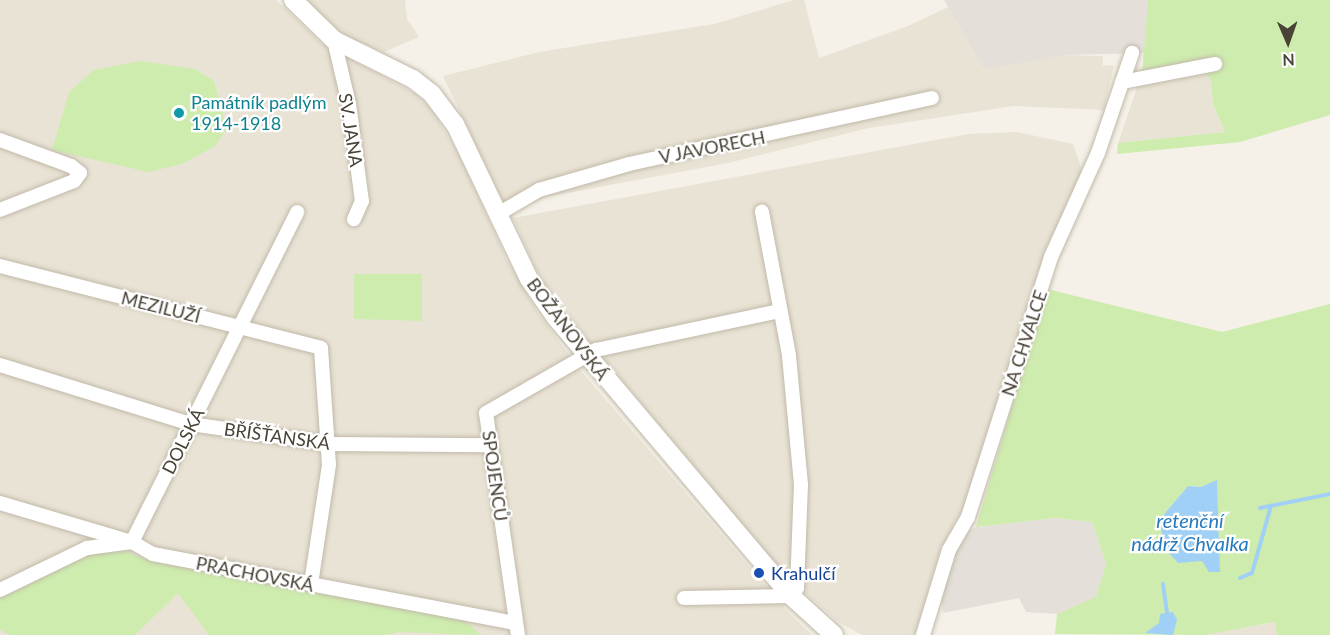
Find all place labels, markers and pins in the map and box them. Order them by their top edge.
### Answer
place label: Památník padlým 1914-1918 [191,92,326,134]
marker: Památník padlým 1914-1918 [172,106,186,120]
place label: Krahulčí [771,562,836,584]
marker: Krahulčí [752,566,766,580]

